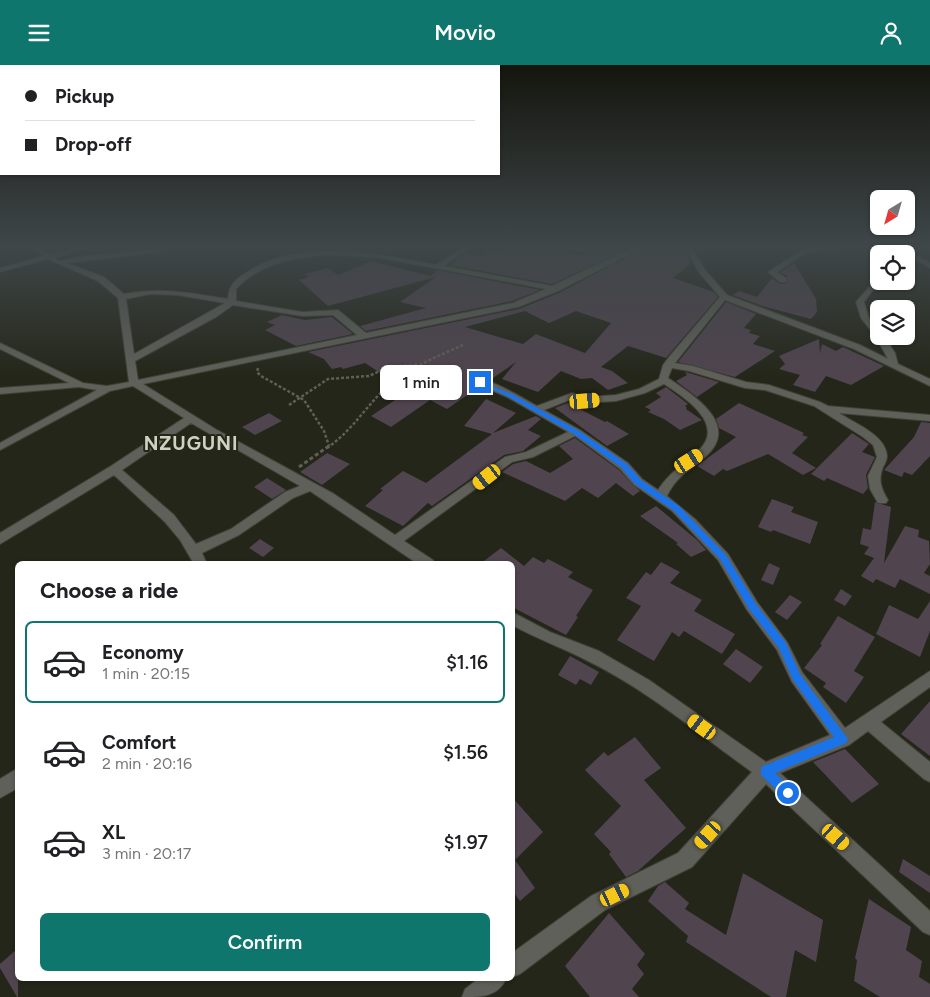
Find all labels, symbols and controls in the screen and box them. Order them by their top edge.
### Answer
icon: menu [25,19,53,47]
text: Movio [434,19,496,46]
icon: person [877,19,905,47]
text: Pickup [55,85,114,108]
text: Drop-off [55,133,132,156]
north arrow [870,190,915,235]
map controls [870,190,915,345]
button: locate [870,245,915,290]
button: layers [870,300,915,345]
callout: 1 min [380,365,462,399]
route end [469,371,491,393]
text: 1 min [402,373,440,392]
car [569,392,600,410]
district label: NZUGUNI [144,432,238,455]
car [672,447,705,475]
car [470,462,503,492]
text: Choose a ride [40,577,178,604]
icon: car [42,640,87,685]
text: Economy [102,641,184,664]
text: $1.16 [446,651,488,674]
text: 1 min · 20:15 [102,664,190,683]
car [685,712,718,742]
icon: car [42,730,87,775]
text: Comfort [102,731,177,754]
text: $1.56 [443,741,488,764]
text: 2 min · 20:16 [102,754,192,773]
route start [777,782,799,804]
car [692,819,723,851]
icon: car [42,820,87,865]
text: XL [102,821,125,844]
car [819,821,852,853]
text: $1.97 [444,831,488,854]
text: 3 min · 20:17 [102,844,191,863]
car [598,882,631,908]
button: Confirm [40,913,490,971]

